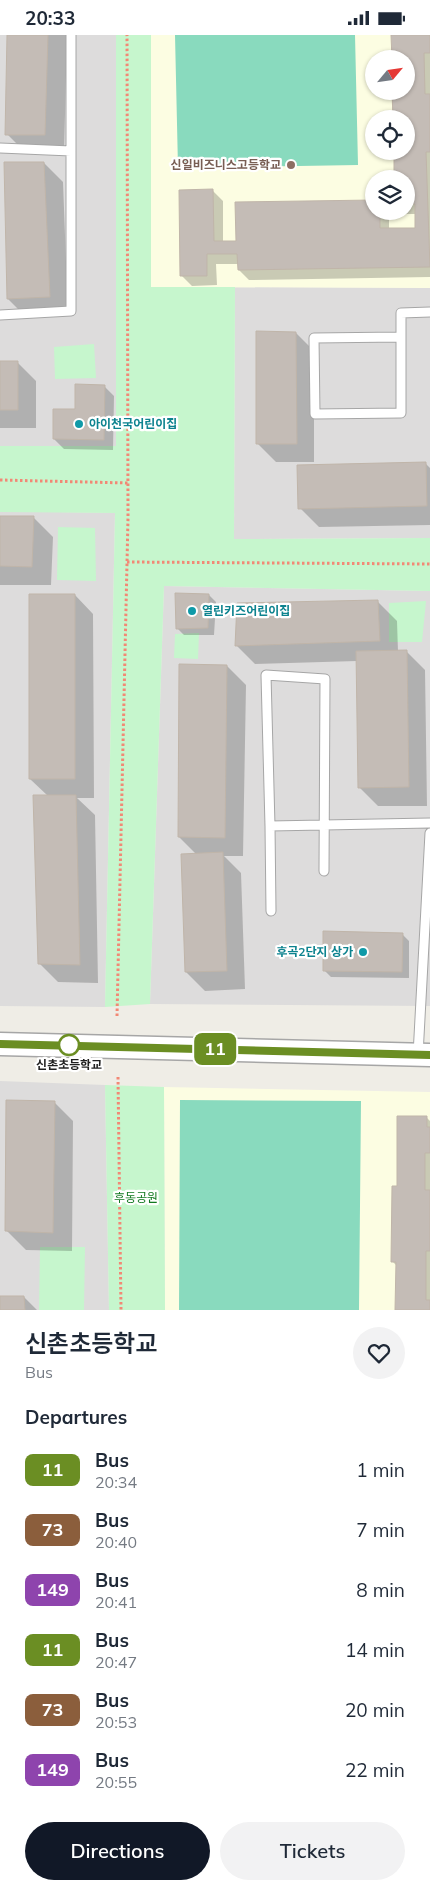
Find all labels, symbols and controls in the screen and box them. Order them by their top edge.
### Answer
text: 20:33 [25,6,75,30]
north arrow [365,50,415,100]
map controls [365,50,415,220]
button: locate [365,110,415,160]
place label: 신일비즈니스고등학교 [171,157,281,172]
marker: 신일비즈니스고등학교 [285,159,297,171]
button: layers [365,170,415,220]
place label: 아이천국어린이집 [89,416,177,431]
marker: 아이천국어린이집 [73,418,85,430]
place label: 열린키즈어린이집 [202,603,290,618]
marker: 열린키즈어린이집 [186,605,198,617]
place label: 후곡2단지 상가 [276,944,353,959]
marker: 후곡2단지 상가 [357,946,369,958]
line badge: 11 [192,1033,238,1065]
marker: 신촌초등학교 [58,1034,80,1056]
text: 11 [204,1037,226,1060]
place label: 신촌초등학교 [36,1057,102,1072]
park label: 후동공원 [114,1190,158,1205]
button: heart [353,1327,405,1379]
text: 신촌초등학교 [25,1328,157,1358]
text: Bus [25,1362,53,1382]
text: Departures [25,1405,127,1429]
text: Bus [95,1448,129,1472]
text: 11 [42,1458,63,1481]
text: 1 min [356,1458,405,1482]
text: 20:34 [95,1472,137,1492]
text: Bus [95,1508,129,1532]
text: 73 [42,1518,63,1541]
text: 7 min [356,1518,405,1542]
text: 20:40 [95,1532,137,1552]
text: Bus [95,1568,129,1592]
text: 149 [36,1578,69,1601]
text: 8 min [356,1578,405,1602]
text: 20:41 [95,1592,137,1612]
text: Bus [95,1628,129,1652]
text: 11 [42,1638,63,1661]
text: 14 min [345,1638,405,1662]
text: 20:47 [95,1652,137,1672]
text: Bus [95,1688,129,1712]
text: 73 [42,1698,63,1721]
text: 20 min [345,1698,405,1722]
text: 20:53 [95,1712,137,1732]
text: Bus [95,1748,129,1772]
text: 149 [36,1758,69,1781]
text: 22 min [345,1758,405,1782]
text: 20:55 [95,1772,137,1792]
button: Directions [25,1822,210,1880]
button: Tickets [220,1822,405,1880]

